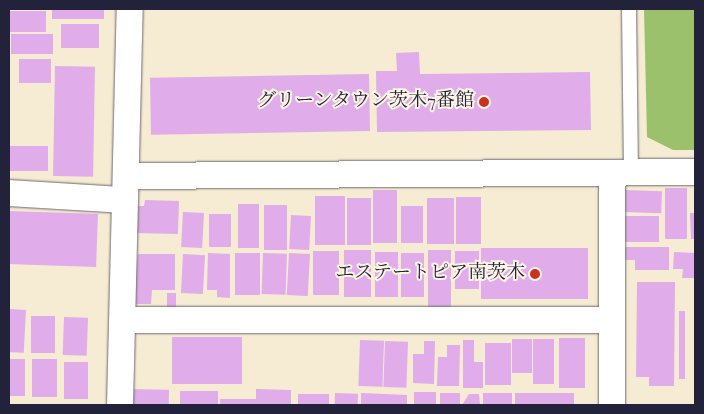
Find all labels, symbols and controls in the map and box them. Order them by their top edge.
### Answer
place label: グリーンタウン茨木7番館 [256,91,474,113]
marker: グリーンタウン茨木7番館 [478,96,490,108]
place label: エステートピア南茨木 [335,263,525,285]
marker: エステートピア南茨木 [529,268,541,280]

